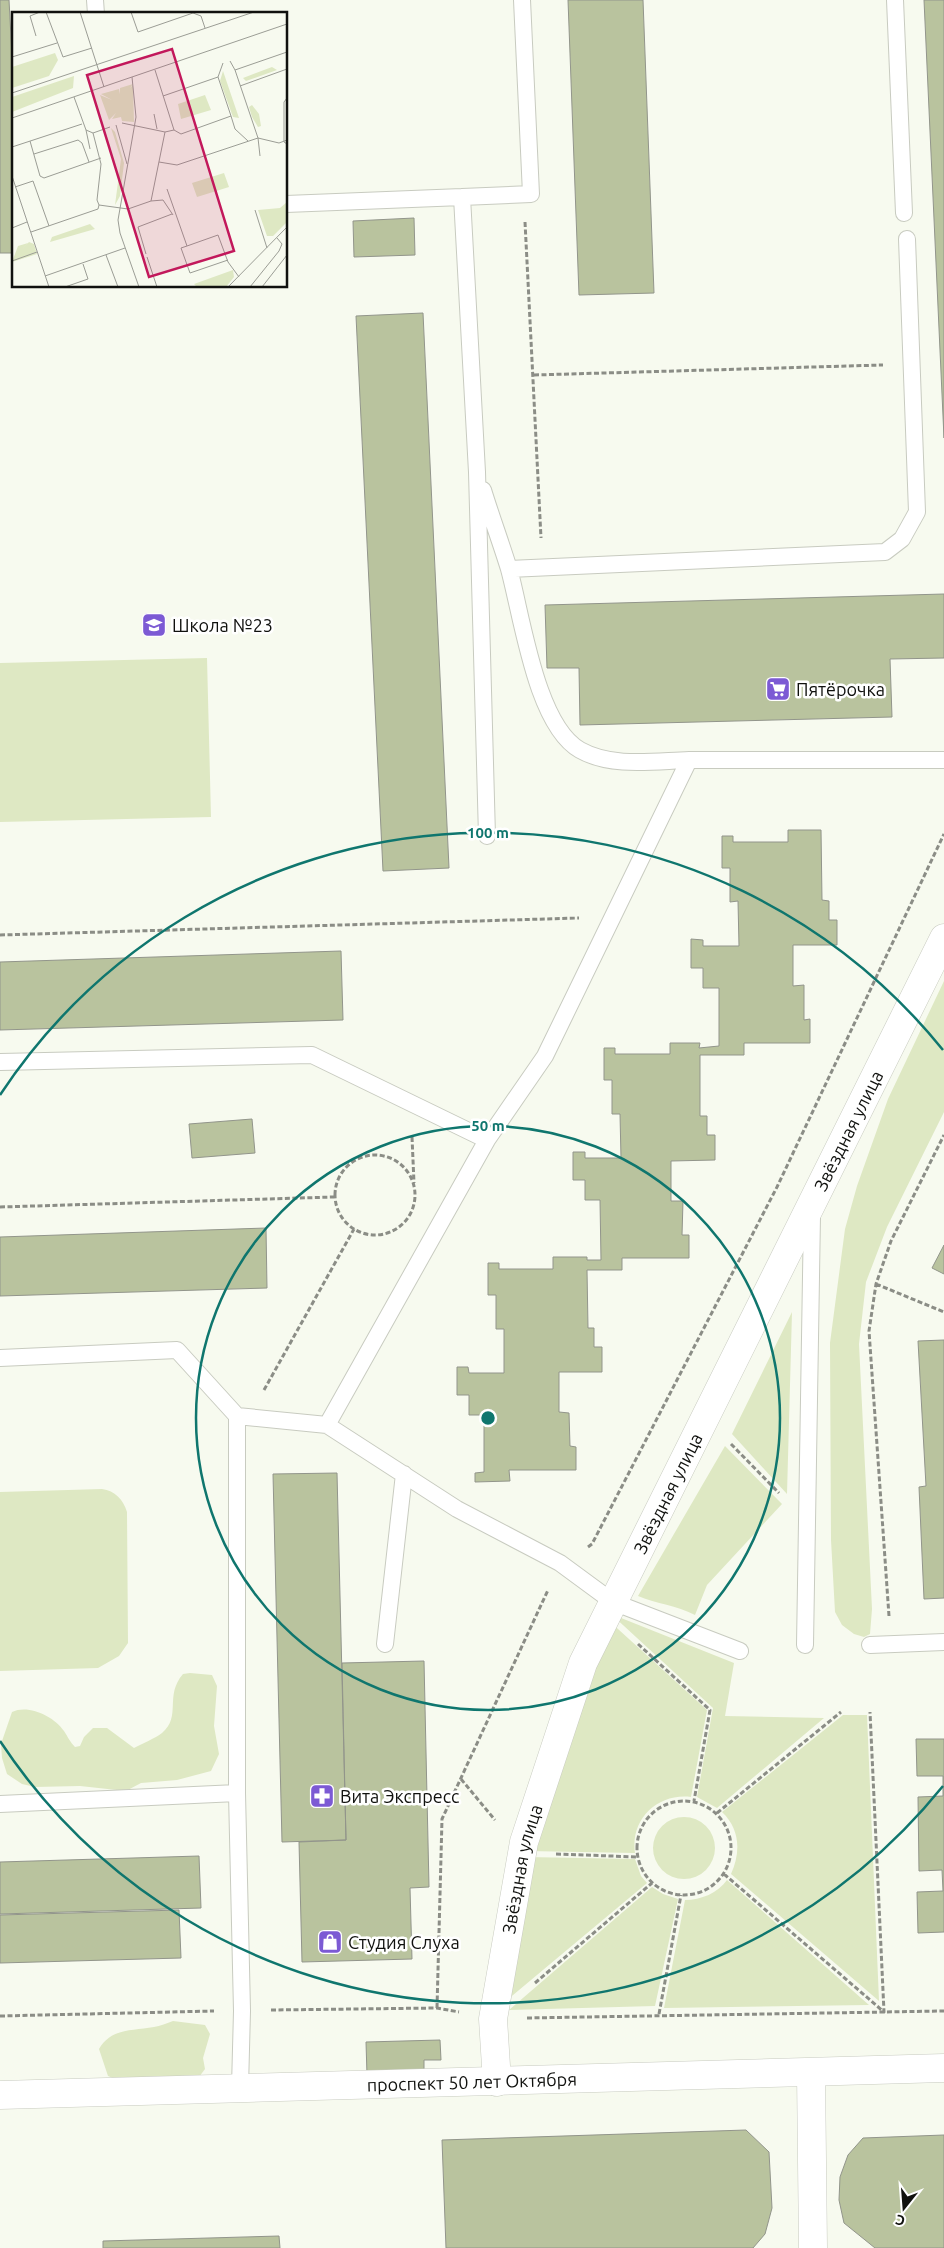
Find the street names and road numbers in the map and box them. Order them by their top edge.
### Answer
street label: Звёздная улица [810,1067,886,1194]
street label: Звёздная улица [629,1430,706,1557]
street label: Звёздная улица [498,1802,546,1935]
street label: проспект 50 лет Октября [366,2069,577,2095]

